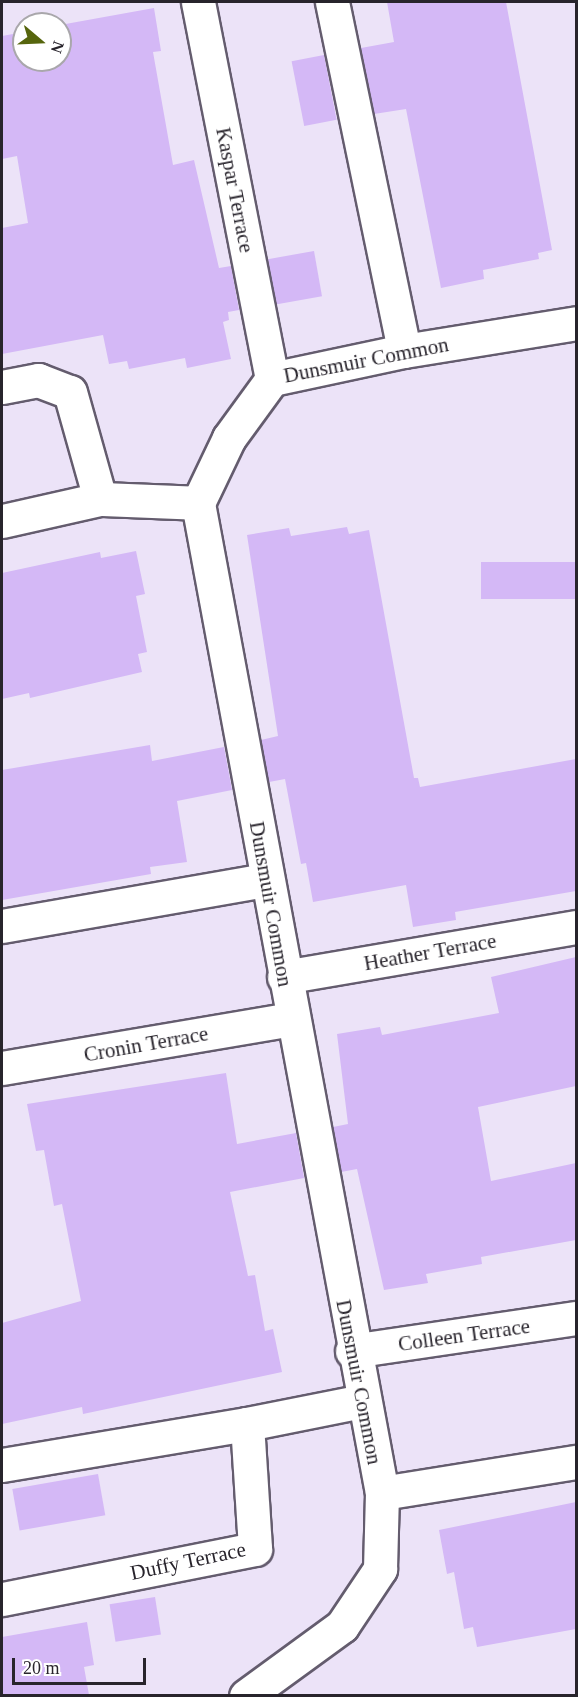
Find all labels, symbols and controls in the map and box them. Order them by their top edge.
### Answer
north arrow [12,12,72,72]
text: N [48,39,68,56]
street label: Kaspar Terrace [210,125,260,255]
street label: Dunsmuir Common [281,332,451,388]
street label: Dunsmuir Common [244,819,298,989]
street label: Heather Terrace [362,928,498,976]
street label: Cronin Terrace [82,1021,210,1067]
street label: Dunsmuir Common [331,1297,387,1467]
street label: Colleen Terrace [396,1313,532,1357]
street label: Duffy Terrace [128,1536,248,1586]
scale bar [15,1646,148,1684]
text: 20 m [23,1658,60,1678]

